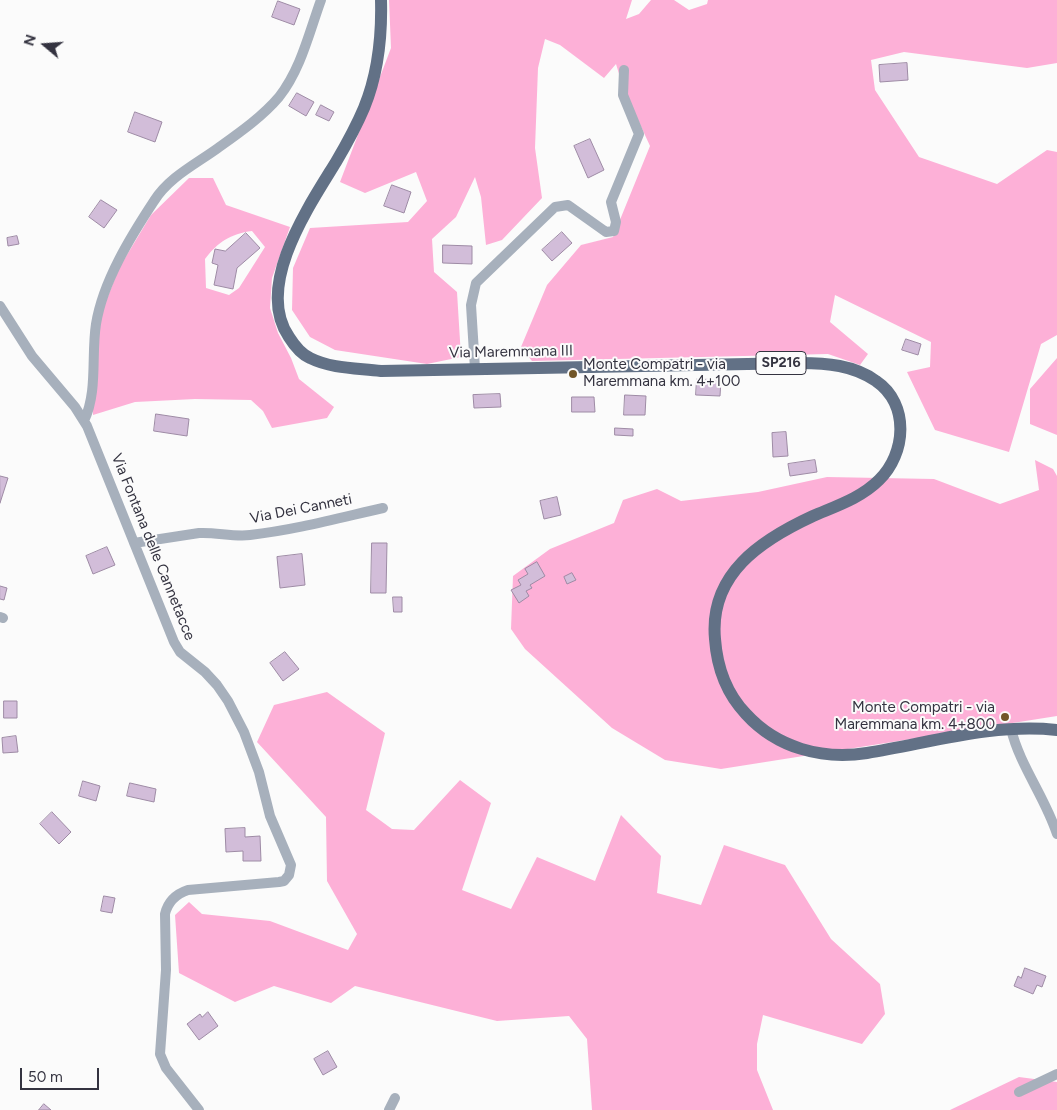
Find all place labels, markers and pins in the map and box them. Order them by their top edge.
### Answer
place label: Monte Compatri - via Maremmana km. 4+100 [583,356,740,391]
marker: Monte Compatri - via Maremmana km. 4+100 [567,368,579,380]
place label: Monte Compatri - via Maremmana km. 4+800 [835,699,995,734]
marker: Monte Compatri - via Maremmana km. 4+800 [999,711,1011,723]

